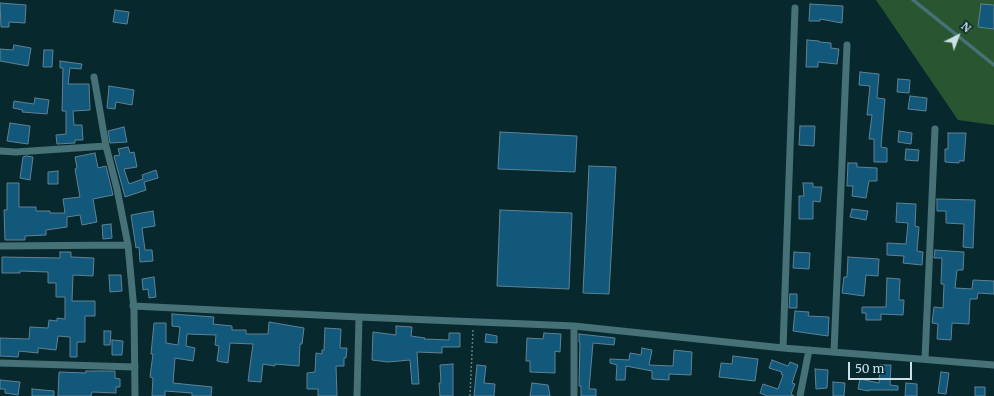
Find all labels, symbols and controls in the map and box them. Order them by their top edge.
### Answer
north arrow [938,16,978,56]
text: N [958,19,974,35]
scale bar [850,354,914,380]
text: 50 m [855,361,884,376]

